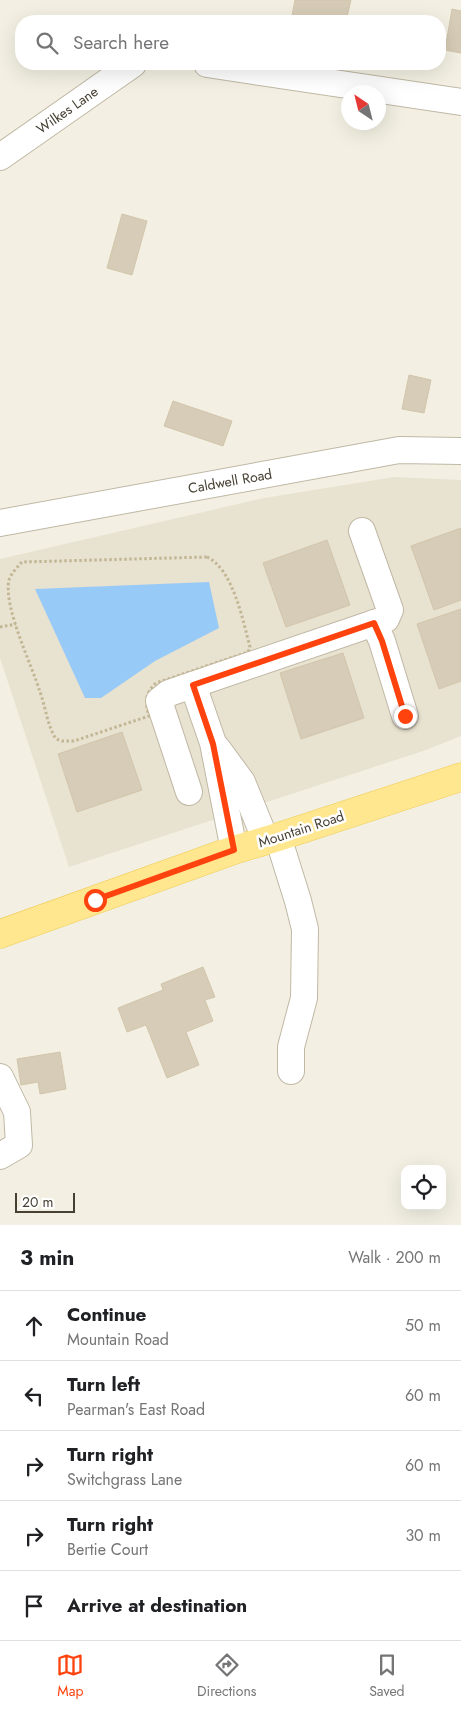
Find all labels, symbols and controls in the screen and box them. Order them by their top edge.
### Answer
search box [15,15,446,70]
icon: search [33,29,61,57]
text: Search here [73,29,169,56]
street label: Wilkes Lane [32,81,102,139]
north arrow [341,85,386,130]
street label: Caldwell Road [186,464,274,498]
route end [394,705,417,728]
street label: Mountain Road [256,806,346,852]
route start [84,889,107,912]
map controls [401,1165,446,1210]
button: locate [401,1165,446,1210]
scale bar [15,1190,75,1213]
text: 20 m [22,1192,54,1212]
text: 3 min [20,1243,74,1273]
text: Walk · 200 m [348,1246,441,1269]
text: Continue [67,1301,146,1328]
icon: ahead [20,1312,48,1340]
text: 50 m [405,1314,441,1337]
text: Mountain Road [67,1328,169,1351]
text: Turn left [67,1371,140,1398]
icon: left [20,1382,48,1410]
text: 60 m [405,1384,441,1407]
text: Pearman's East Road [67,1398,205,1421]
text: Turn right [67,1441,153,1468]
icon: right [20,1452,48,1480]
text: 60 m [405,1454,441,1477]
text: Switchgrass Lane [67,1468,182,1491]
text: Turn right [67,1511,153,1538]
icon: right [20,1522,48,1550]
text: 30 m [405,1524,441,1547]
text: Bertie Court [67,1538,148,1561]
icon: arrive [20,1592,48,1620]
text: Arrive at destination [67,1592,247,1619]
tab: Map [56,1651,84,1701]
tab: Directions [197,1651,256,1701]
tab: Saved [369,1651,405,1701]

